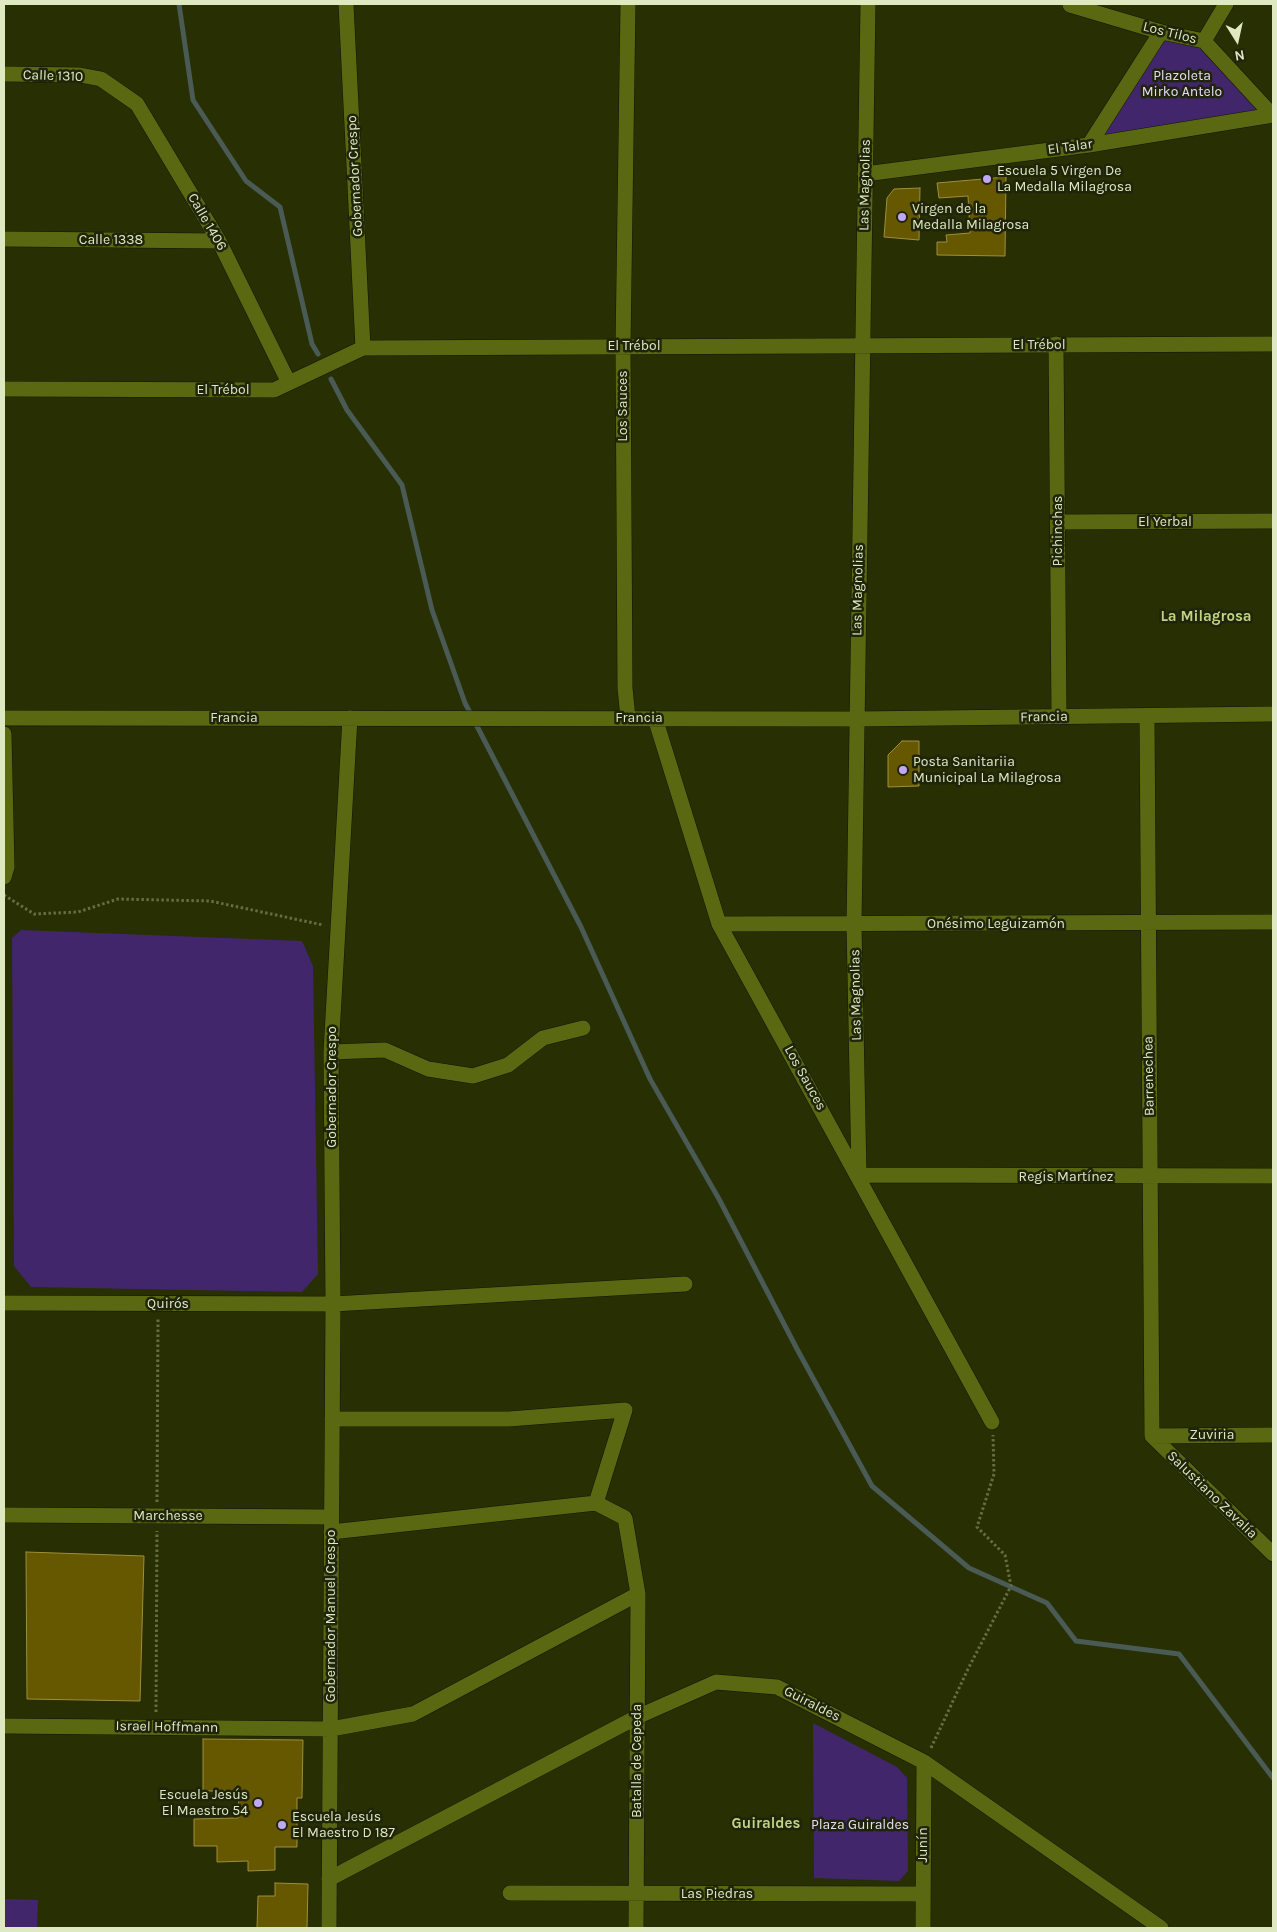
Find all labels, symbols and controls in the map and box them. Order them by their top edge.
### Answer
north arrow [1212,15,1262,65]
street label: Los Tilos [1141,18,1199,48]
text: N [1233,46,1246,65]
street label: Calle 1310 [22,67,84,85]
park label: Plazoleta Mirko Antelo [1142,68,1222,100]
street label: Gobernador Crespo [343,115,367,237]
street label: El Talar [1046,136,1094,158]
street label: Las Magnolias [856,139,874,231]
place label: Escuela 5 Virgen De La Medalla Milagrosa [997,163,1132,196]
marker: Escuela 5 Virgen De La Medalla Milagrosa [981,173,993,185]
street label: Calle 1406 [184,190,230,254]
place label: Virgen de la Medalla Milagrosa [912,201,1029,233]
marker: Virgen de la Medalla Milagrosa [896,211,908,223]
street label: Calle 1338 [79,232,143,248]
street label: El Trébol [1012,337,1066,353]
street label: El Trébol [607,338,661,354]
street label: Los Sauces [615,370,631,442]
street label: El Trébol [196,382,250,398]
street label: Pichinchas [1050,496,1066,566]
street label: El Yerbal [1138,514,1192,530]
street label: Las Magnolias [849,544,867,636]
district label: La Milagrosa [1160,608,1252,626]
street label: Francia [1020,708,1068,726]
street label: Francia [210,710,258,726]
street label: Francia [615,710,663,726]
place label: Posta Sanitariia Municipal La Milagrosa [913,754,1061,786]
marker: Posta Sanitariia Municipal La Milagrosa [897,764,909,776]
street label: Onésimo Leguizamón [927,916,1065,932]
street label: Las Magnolias [847,949,865,1041]
street label: Gobernador Crespo [324,1026,340,1148]
street label: Barrenechea [1140,1036,1158,1116]
street label: Los Sauces [780,1043,830,1113]
street label: Regis Martínez [1019,1169,1113,1185]
street label: Quirós [147,1296,189,1312]
street label: Zuviria [1190,1427,1234,1443]
street label: Salustiano Zavalía [1163,1448,1261,1542]
street label: Marchesse [133,1508,203,1524]
street label: Gobernador Manuel Crespo [323,1530,339,1702]
street label: Guiraldes [781,1683,843,1725]
street label: Batalla de Cepeda [629,1704,645,1818]
street label: Israel Hoffmann [115,1718,219,1736]
place label: Escuela Jesús El Maestro 54 [159,1787,248,1820]
marker: Escuela Jesús El Maestro 54 [252,1797,264,1809]
place label: Escuela Jesús El Maestro D 187 [292,1809,395,1841]
district label: Guiraldes [732,1815,800,1833]
park label: Plaza Guiraldes [811,1817,909,1833]
marker: Escuela Jesús El Maestro D 187 [276,1819,288,1831]
street label: Junín [915,1827,931,1863]
street label: Las Piedras [681,1886,753,1902]

